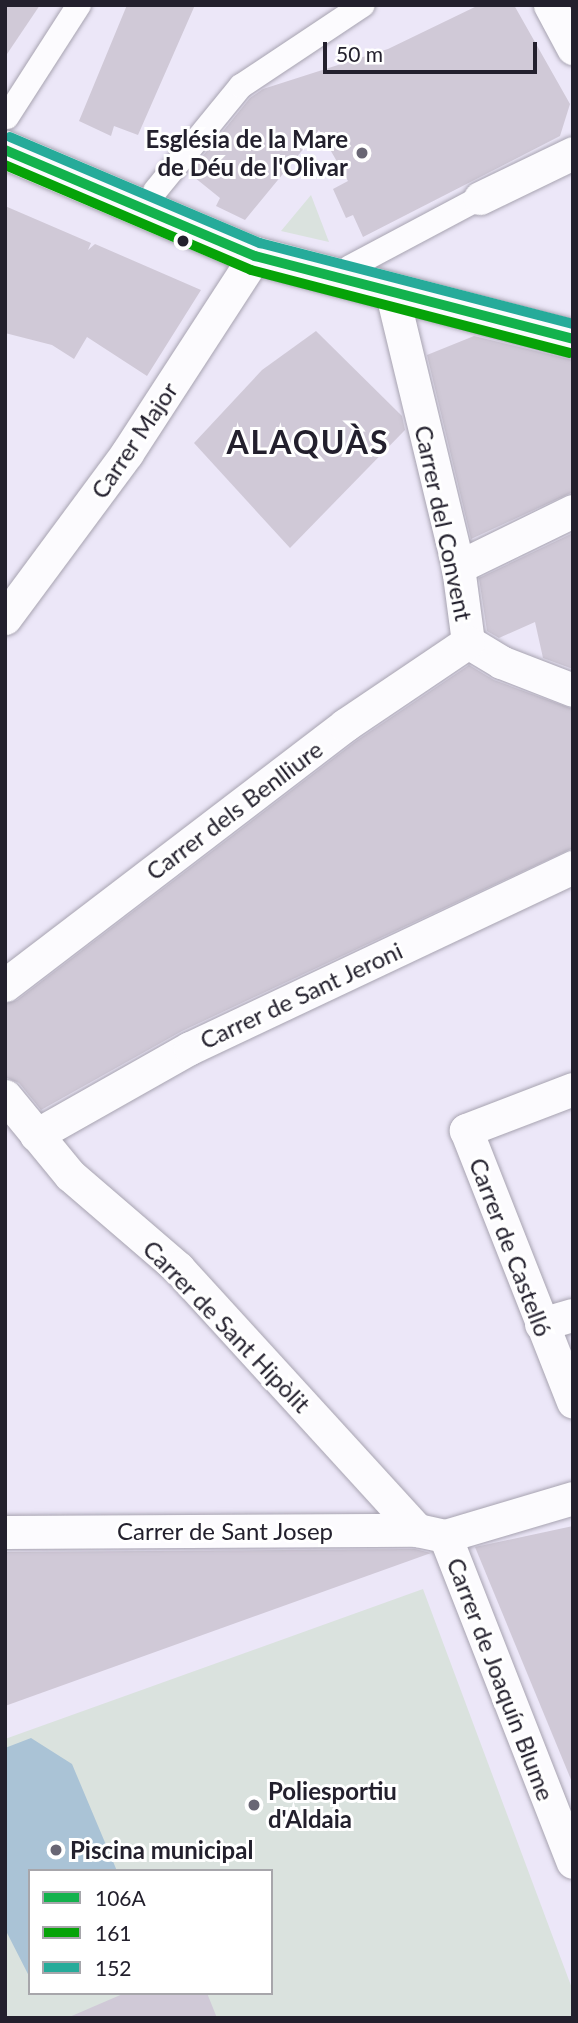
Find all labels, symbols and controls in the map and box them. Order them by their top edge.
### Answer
scale bar [326,28,540,72]
text: 50 m [336,41,383,66]
place label: Església de la Mare de Déu de l'Olivar [146,125,348,181]
marker: Església de la Mare de Déu de l'Olivar [354,145,370,161]
unlabelled marker [176,234,190,248]
street label: Carrer Major [84,376,184,504]
street label: Carrer del Convent [409,422,479,624]
district label: ALAQUÀS [227,423,389,461]
street label: Carrer dels Benlliure [140,734,328,886]
street label: Carrer de Sant Jeroni [195,935,407,1055]
street label: Carrer de Castelló [464,1153,558,1341]
street label: Carrer de Sant Hipòlit [137,1234,317,1418]
street label: Carrer de Sant Josep [116,1517,334,1545]
street label: Carrer de Joaquín Blume [441,1553,561,1805]
place label: Poliesportiu d'Aldaia [268,1777,397,1833]
marker: Poliesportiu d'Aldaia [246,1797,262,1813]
place label: Piscina municipal [70,1836,253,1864]
marker: Piscina municipal [48,1842,64,1858]
legend [28,1869,273,1995]
text: 106A [95,1885,146,1910]
text: 161 [95,1920,132,1945]
text: 152 [95,1955,132,1980]

